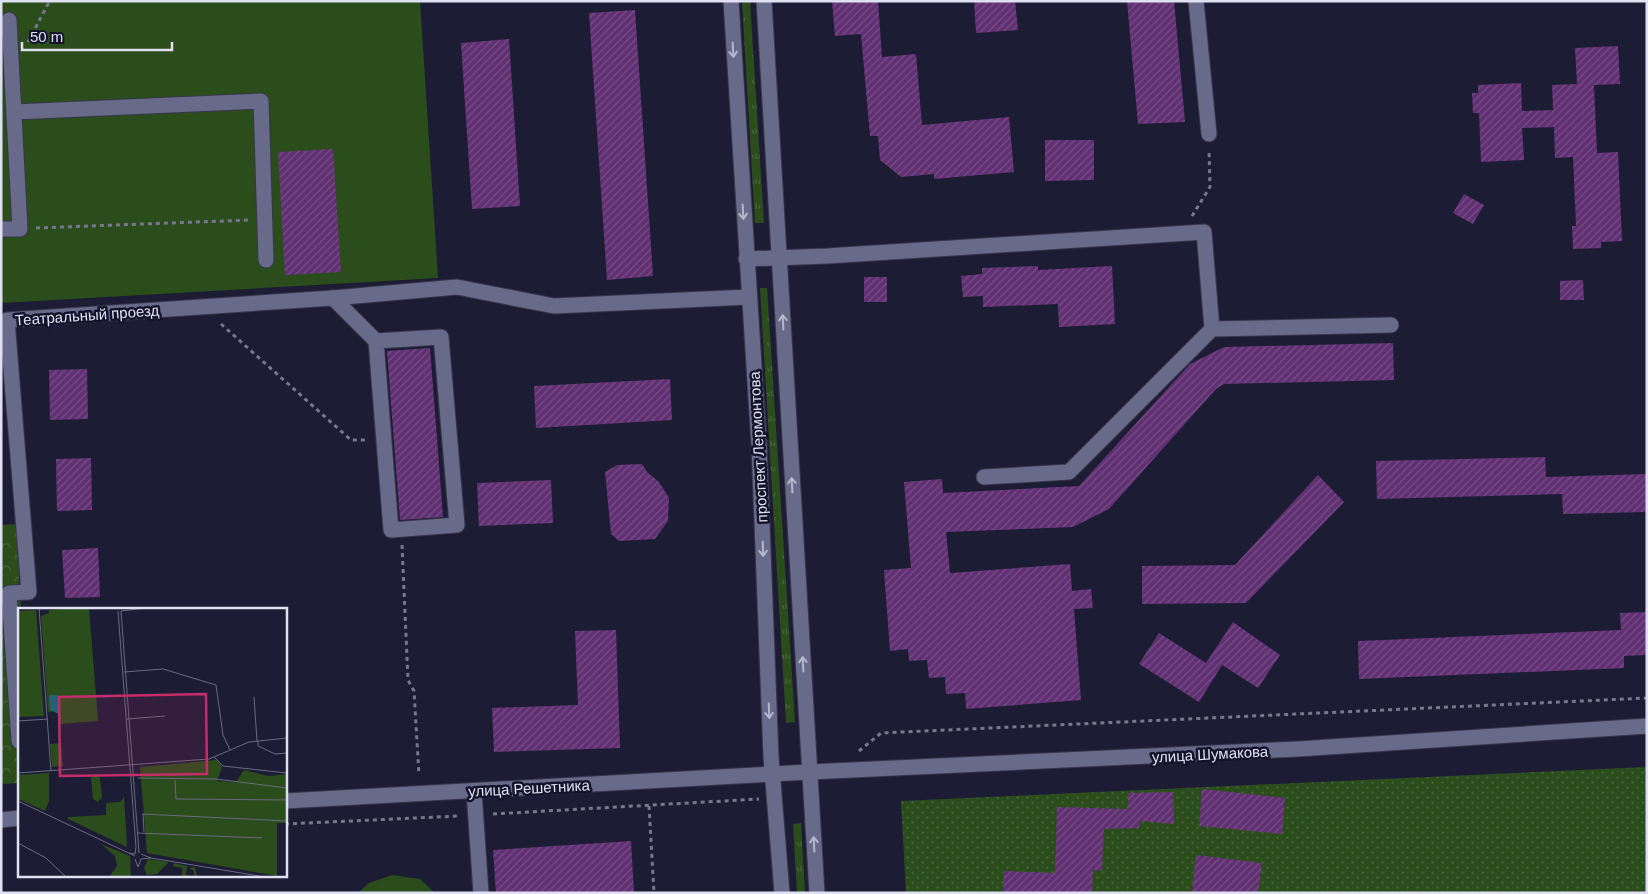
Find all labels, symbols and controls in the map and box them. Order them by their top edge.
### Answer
scale bar [22,20,172,52]
text: 50 m [30,28,63,45]
one-way arrow [729,42,738,58]
one-way arrow [739,204,748,220]
street label: Театральный проезд [14,301,160,329]
one-way arrow [779,315,788,331]
street label: проспект Лермонтова [746,370,770,523]
one-way arrow [788,477,797,493]
one-way arrow [758,541,767,557]
inset map [18,608,286,876]
one-way arrow [798,657,807,673]
one-way arrow [764,703,774,719]
street label: улица Шумакова [1151,742,1269,766]
street label: улица Решетника [468,776,591,800]
one-way arrow [809,836,818,852]

